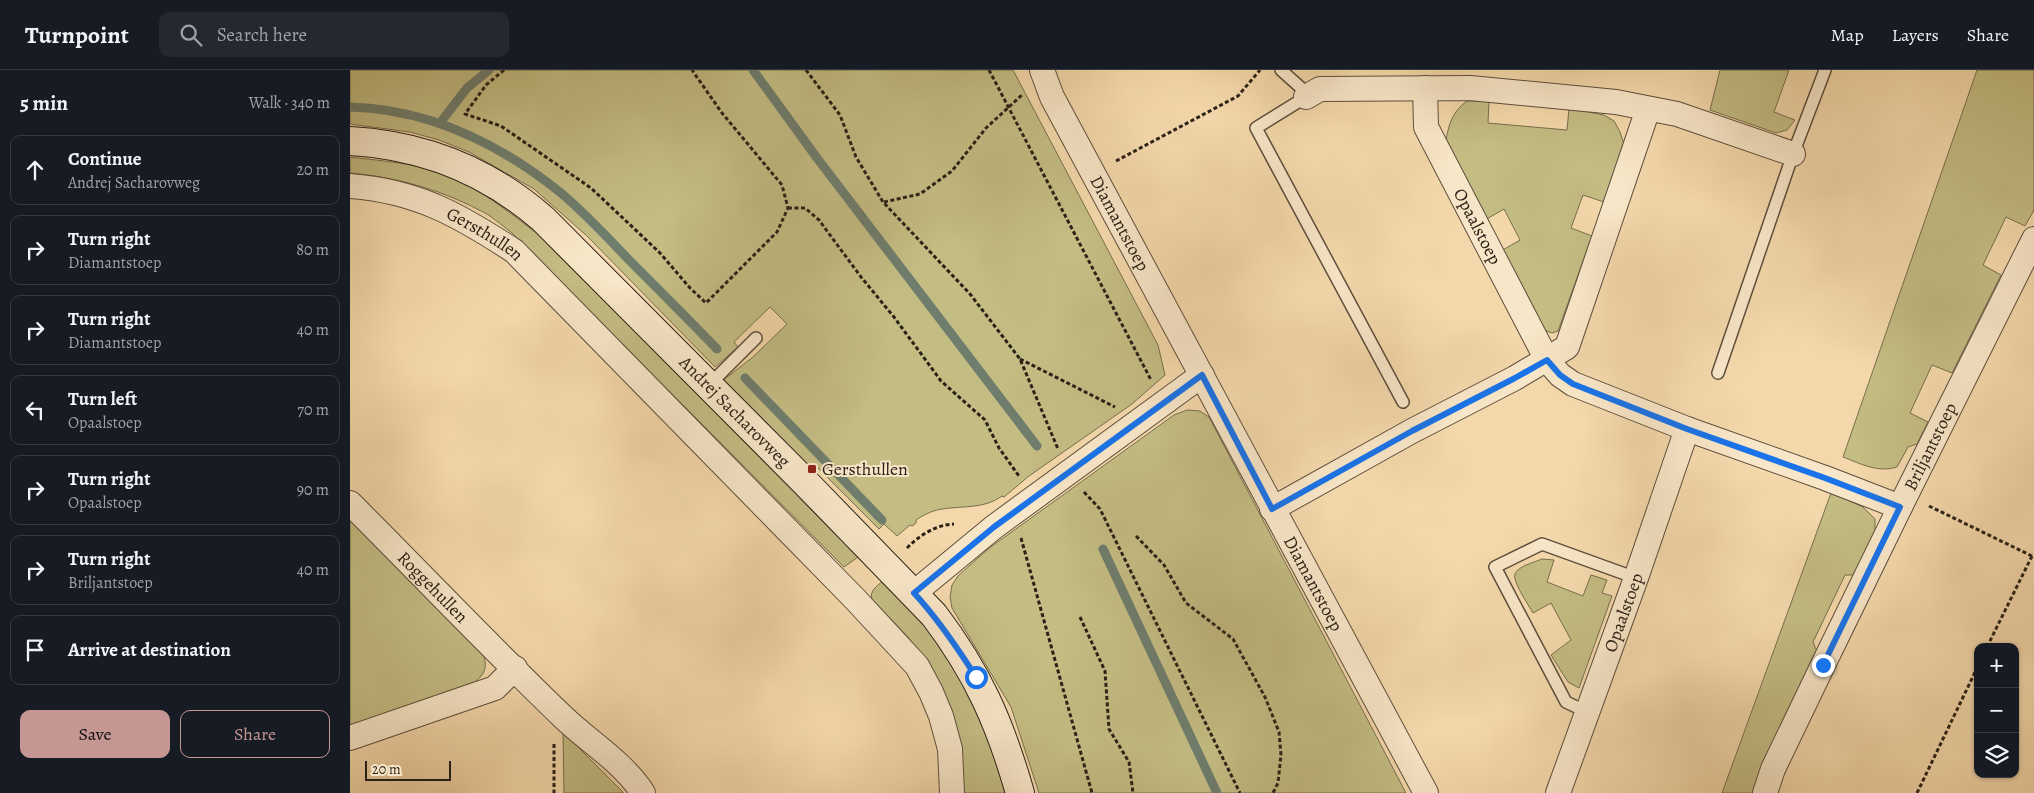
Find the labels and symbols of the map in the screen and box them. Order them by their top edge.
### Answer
street label: Diamantstoep [1084,171,1155,275]
street label: Opaalstoep [1448,184,1507,269]
street label: Gersthullen [443,201,529,266]
street label: Andrej Sacharovweg [673,350,796,473]
street label: Briljantstoep [1898,399,1962,495]
place label: Gersthullen [822,457,908,481]
marker: Gersthullen [806,463,818,475]
street label: Diamantstoep [1278,531,1349,635]
street label: Roggehullen [392,546,474,628]
street label: Opaalstoep [1598,569,1649,656]
route end [1812,654,1835,677]
route start [965,666,988,689]
scale bar [365,758,451,781]

